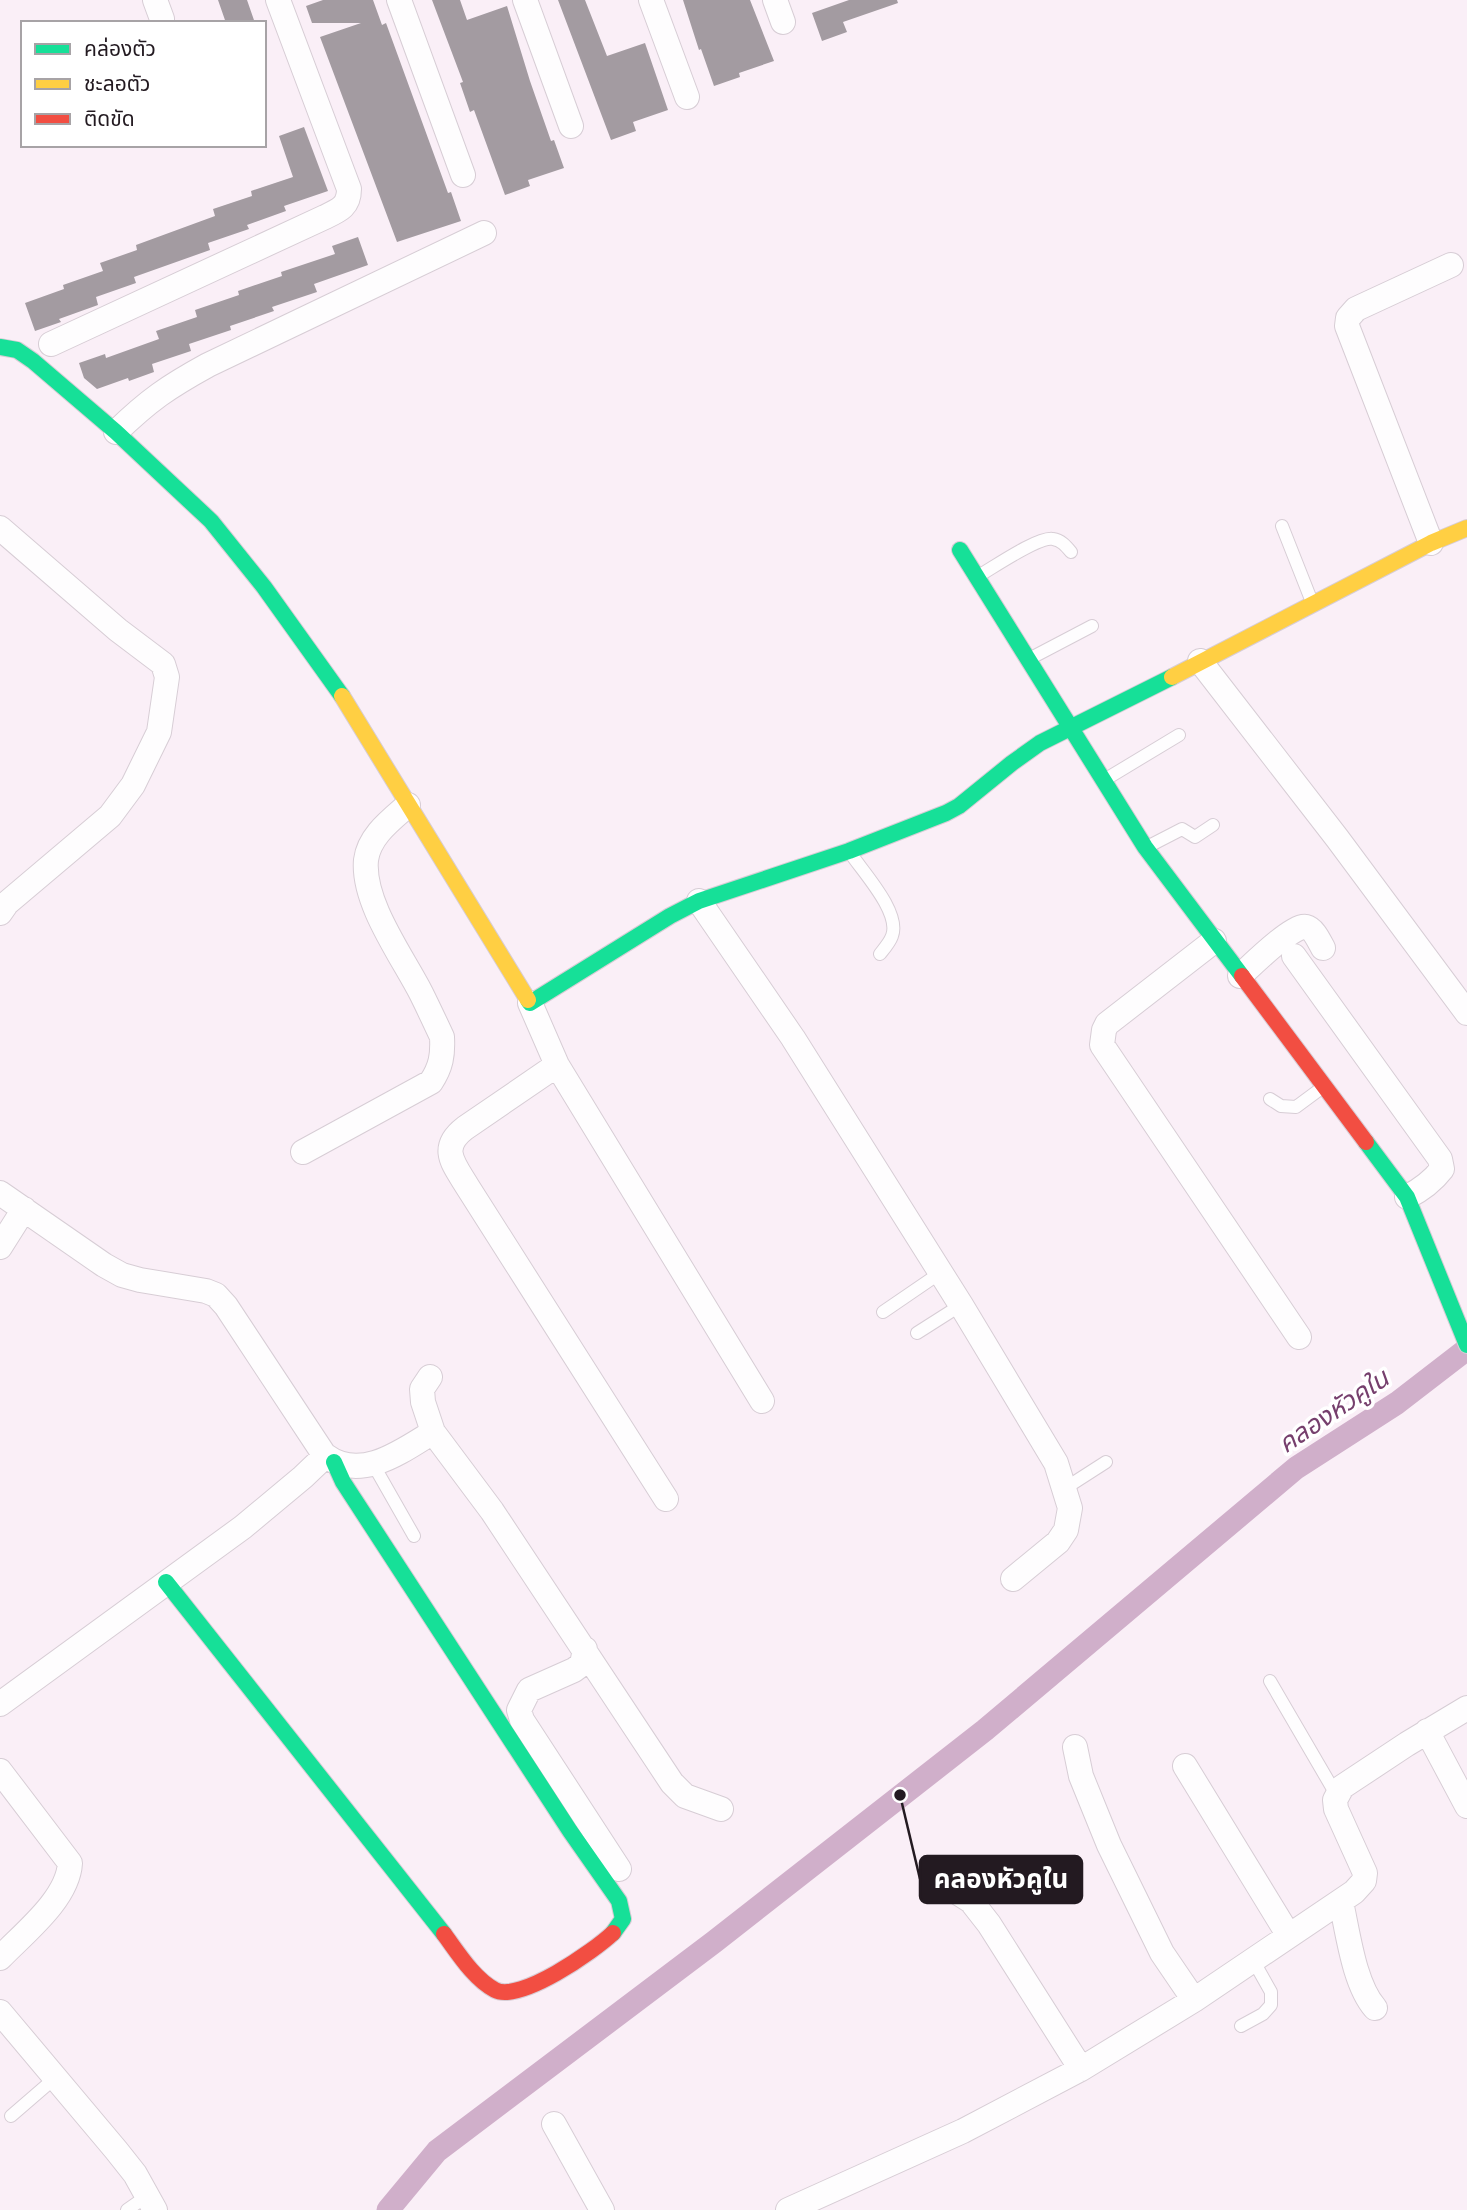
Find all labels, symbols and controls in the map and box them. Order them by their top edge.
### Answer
legend [21,21,266,147]
text: คล่องตัว [84,36,156,61]
text: ชะลอตัว [84,71,150,96]
text: ติดขัด [84,106,135,131]
water label: คลองหัวคูใน [1272,1362,1396,1460]
callout: คลองหัวคูใน [920,1856,1082,1903]
text: คลองหัวคูใน [934,1864,1068,1895]

